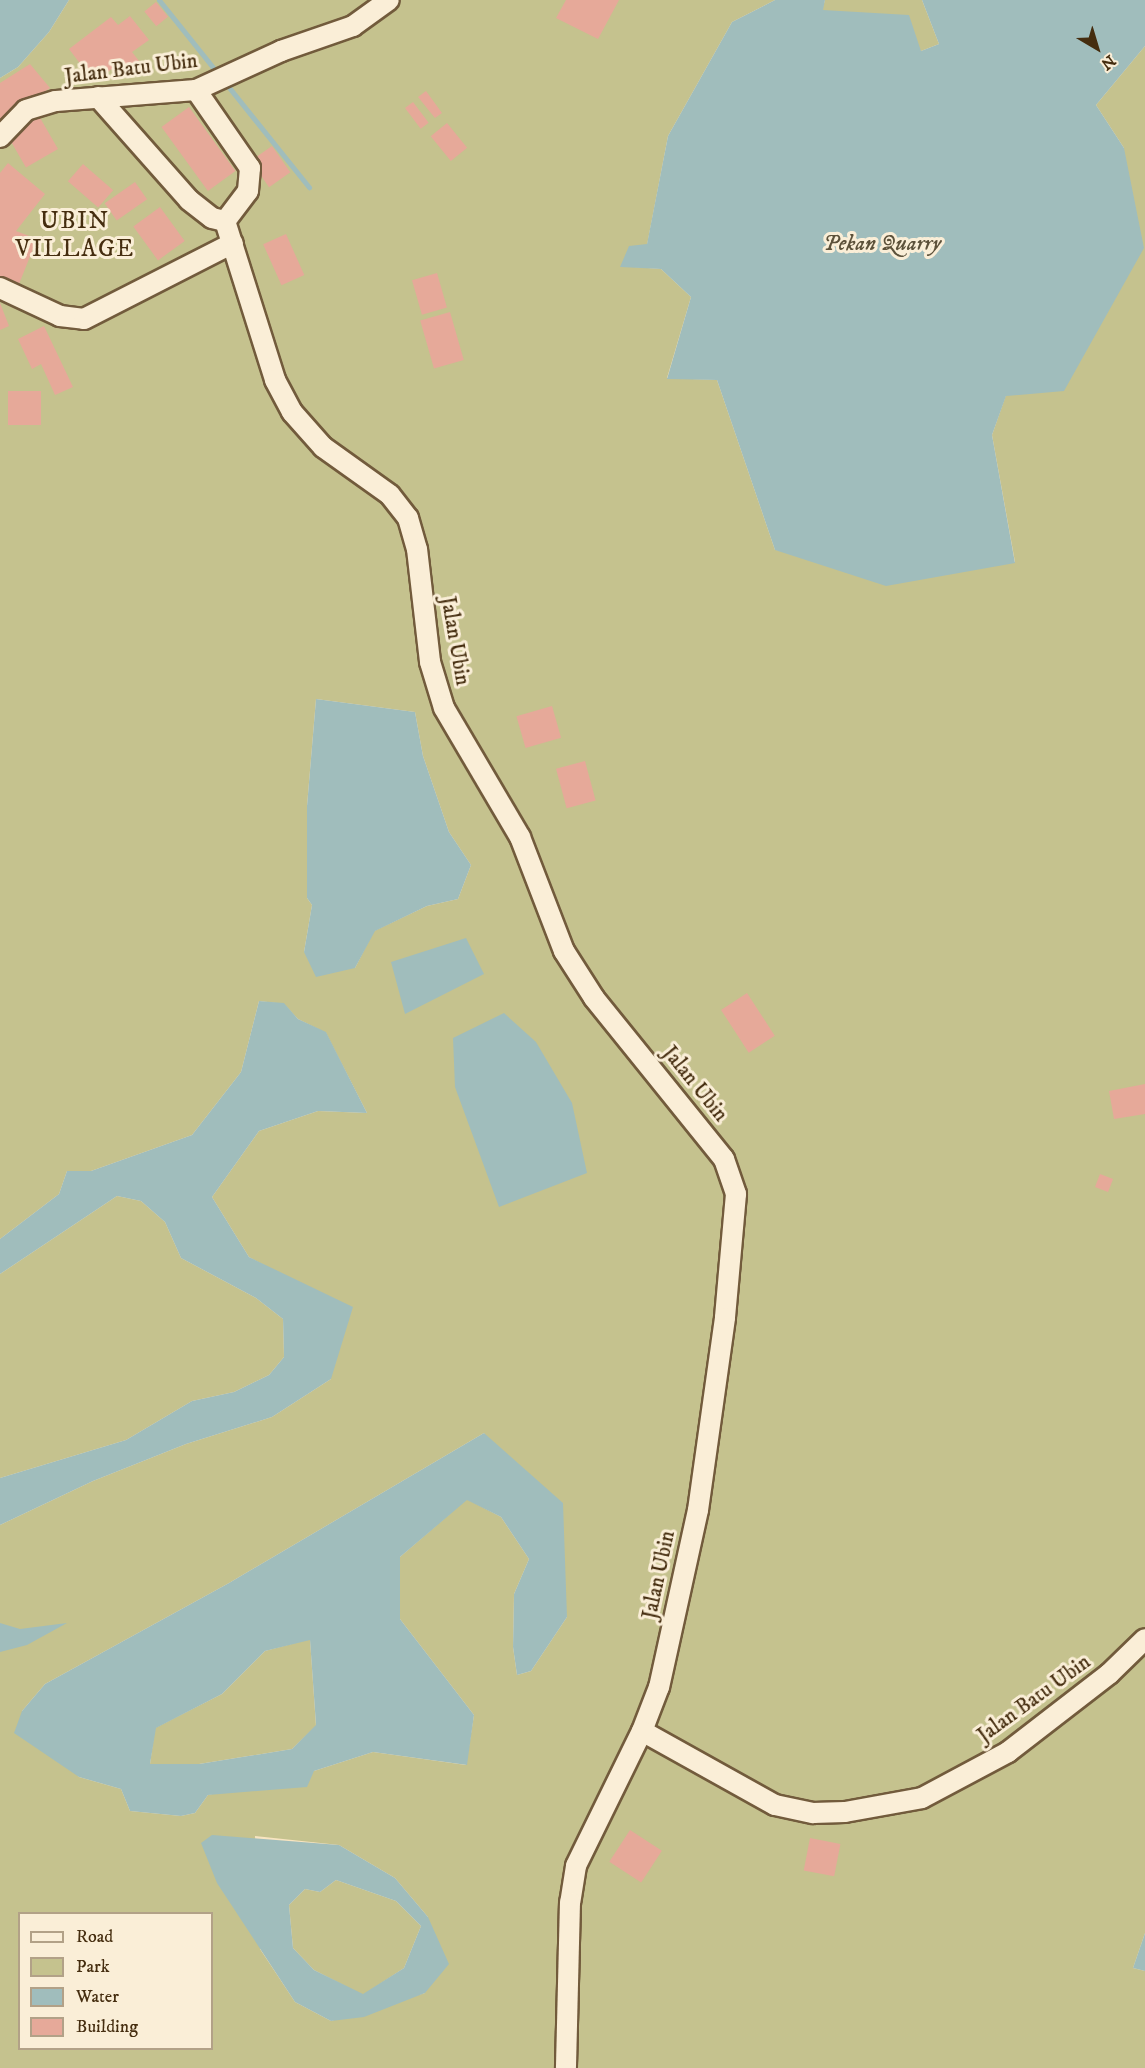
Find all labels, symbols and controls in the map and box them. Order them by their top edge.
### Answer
north arrow [1067,18,1127,78]
street label: Jalan Batu Ubin [63,48,199,90]
text: N [1097,50,1119,74]
district label: UBIN VILLAGE [15,208,135,264]
water label: Pekan Quarry [823,231,941,257]
street label: Jalan Ubin [435,594,475,688]
street label: Jalan Ubin [657,1041,733,1127]
street label: Jalan Ubin [637,1528,681,1622]
street label: Jalan Batu Ubin [973,1650,1095,1748]
legend [18,1912,213,2050]
text: Road [76,1926,113,1948]
text: Park [76,1956,110,1978]
text: Water [76,1986,119,2008]
text: Building [76,2016,138,2038]

